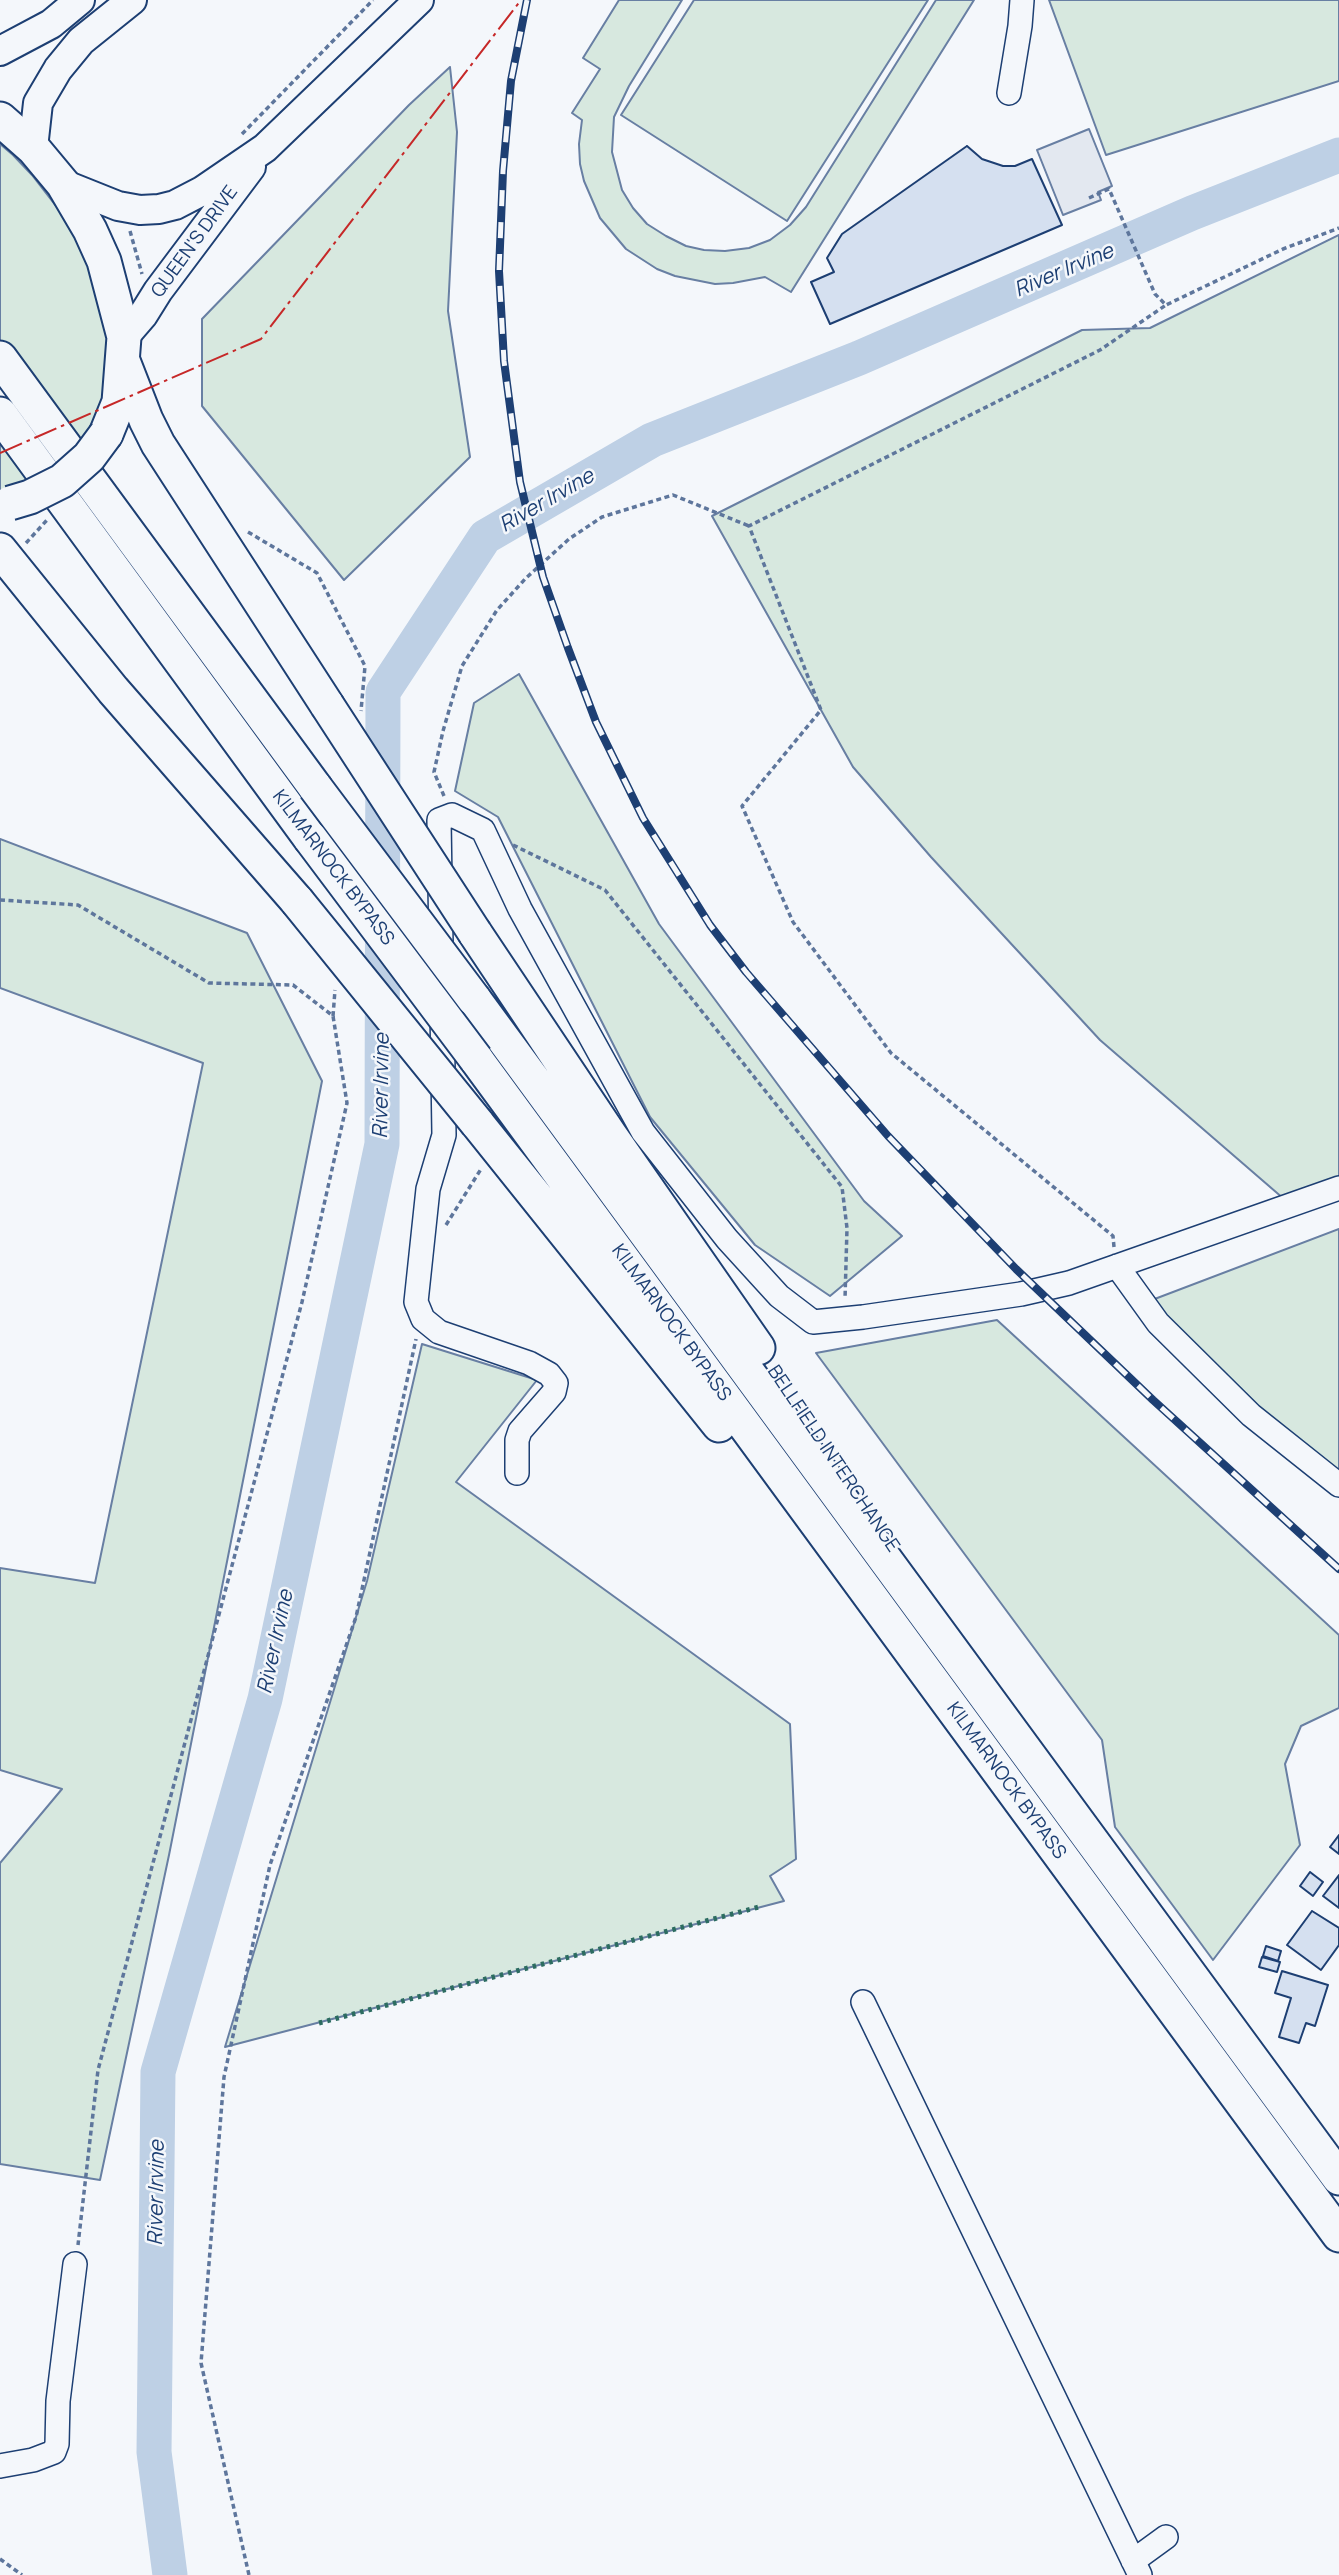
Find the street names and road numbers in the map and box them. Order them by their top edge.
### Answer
street label: QUEEN'S DRIVE [147,182,243,302]
street label: KILMARNOCK BYPASS [267,786,399,950]
street label: KILMARNOCK BYPASS [606,1240,736,1406]
street label: BELLFIELD INTERCHANGE [762,1361,904,1557]
street label: KILMARNOCK BYPASS [941,1698,1071,1864]

